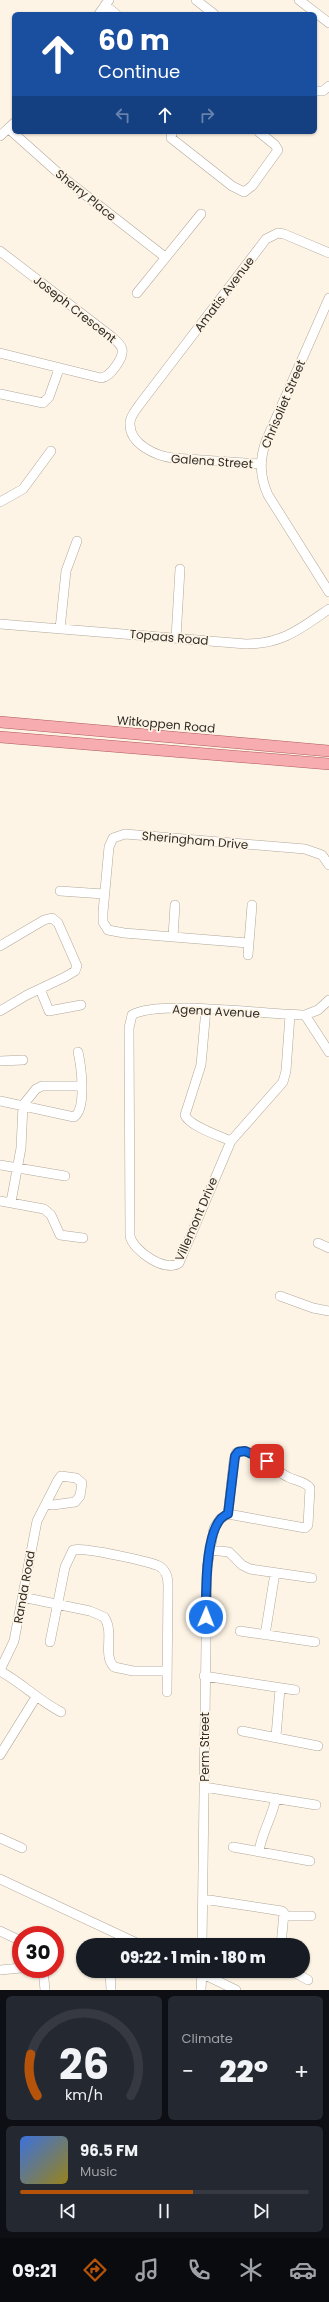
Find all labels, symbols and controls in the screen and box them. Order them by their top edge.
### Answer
text: 60 m [98,21,170,60]
icon: ahead [32,28,84,80]
text: Continue [98,59,180,84]
icon: left [112,104,134,126]
icon: ahead [154,104,176,126]
icon: right [196,104,218,126]
street label: Sherry Place [52,165,120,225]
street label: Amatis Avenue [190,253,258,335]
street label: Joseph Crescent [30,271,120,347]
street label: Chrisoliet Street [257,357,309,451]
street label: Galena Street [171,450,253,472]
street label: Topaas Road [129,625,209,649]
street label: Witkoppen Road [116,711,216,737]
street label: Sheringham Drive [141,827,249,853]
street label: Agena Avenue [172,1000,260,1022]
street label: Villemont Drive [171,1174,221,1264]
pin [250,1444,284,1478]
icon: arrive [256,1450,278,1472]
street label: Randa Road [9,1549,39,1625]
position arrow [185,1596,227,1638]
street label: Perm Street [196,1712,213,1782]
speed limit sign: 30 [12,1926,64,1978]
text: 09:22 · 1 min · 180 m [120,1947,266,1968]
text: Climate [182,2029,233,2048]
text: 26 [59,2035,109,2094]
text: 22° [220,2050,268,2093]
text: − [182,2056,194,2087]
text: + [294,2056,309,2087]
text: km/h [65,2085,103,2105]
text: 96.5 FM [80,2140,138,2161]
text: Music [80,2162,117,2181]
icon: previous [57,2200,79,2222]
icon: pause [153,2200,175,2222]
icon: next [250,2200,272,2222]
icon: directions [81,2256,109,2284]
icon: music [133,2256,161,2284]
icon: phone [185,2256,213,2284]
icon: climate [237,2256,265,2284]
icon: car [289,2256,317,2284]
text: 09:21 [12,2258,57,2283]

